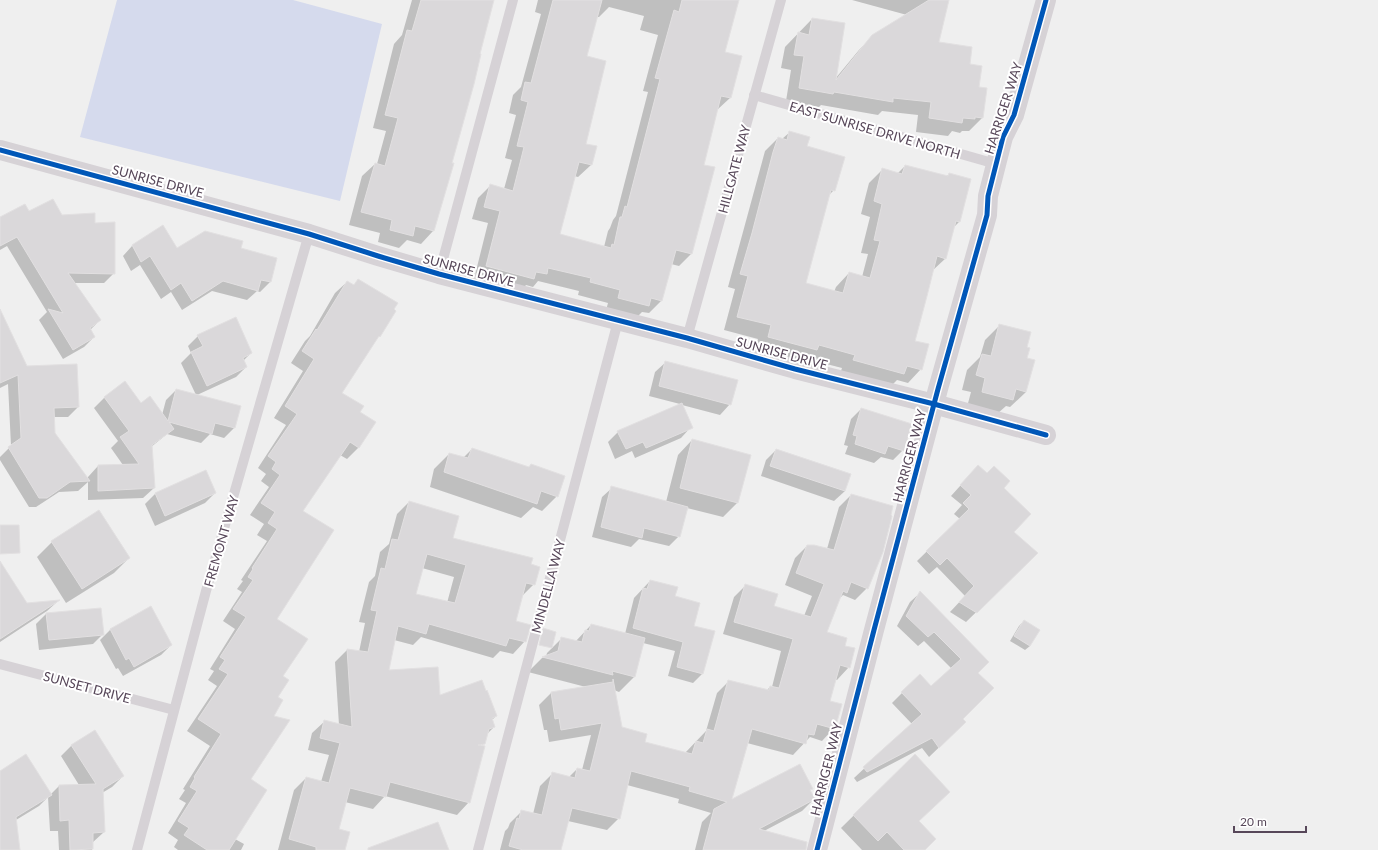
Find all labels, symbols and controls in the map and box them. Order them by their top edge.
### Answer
street label: HARRIGER WAY [981,59,1026,156]
street label: EAST SUNRISE DRIVE NORTH [788,98,962,162]
street label: HILLGATE WAY [714,122,754,215]
street label: SUNRISE DRIVE [110,161,206,201]
street label: SUNRISE DRIVE [421,250,517,290]
street label: SUNRISE DRIVE [734,333,830,373]
street label: HARRIGER WAY [889,407,929,504]
street label: FREMONT WAY [200,492,242,589]
street label: MINDELLA WAY [528,536,568,635]
street label: SUNSET DRIVE [42,668,132,706]
street label: HARRIGER WAY [807,720,846,817]
scale bar [1234,808,1306,834]
text: 20 m [1240,814,1267,829]

